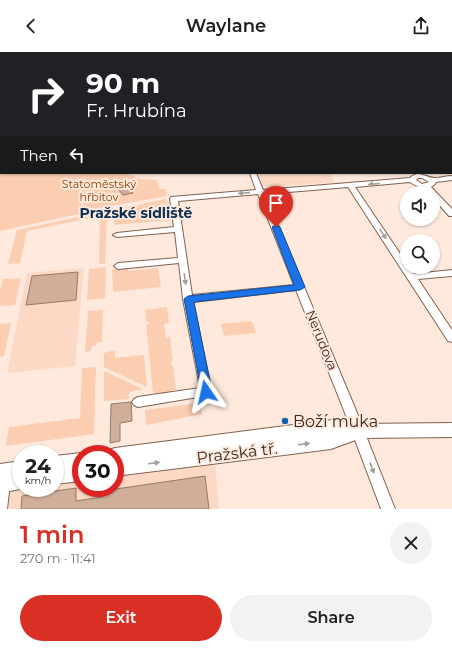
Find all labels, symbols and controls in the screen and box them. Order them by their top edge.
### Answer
icon: back [20,15,42,37]
text: Waylane [186,15,266,37]
icon: share [410,15,432,37]
text: 90 m [86,66,160,100]
icon: right [20,68,72,120]
text: Fr. Hrubína [86,100,187,122]
icon: left [66,144,88,166]
text: Then [20,146,58,165]
park label: Statoměstský hřbitov [62,177,136,204]
one-way arrow [368,181,380,188]
pin [259,186,293,227]
map controls [400,186,440,274]
button: sound [400,186,440,226]
one-way arrow [238,190,250,197]
icon: arrive [265,192,287,214]
district label: Pražské sídliště [80,204,193,222]
one-way arrow [379,228,387,239]
button: search [400,234,440,274]
one-way arrow [183,273,189,285]
street label: Nerudova [303,308,341,372]
position arrow [185,371,227,413]
place label: Boží muka [293,412,378,431]
marker: Boží muka [280,416,290,426]
street label: Pražská tř. [195,439,279,467]
one-way arrow [298,441,310,447]
speed limit sign: 30 [72,445,124,497]
text: 24 [25,454,51,478]
one-way arrow [148,460,160,467]
one-way arrow [370,462,376,474]
text: km/h [25,474,51,487]
text: 1 min [20,520,84,549]
button: close [390,522,432,564]
text: 270 m · 11:41 [20,550,96,566]
button: Exit [20,595,222,641]
button: Share [230,595,432,641]

